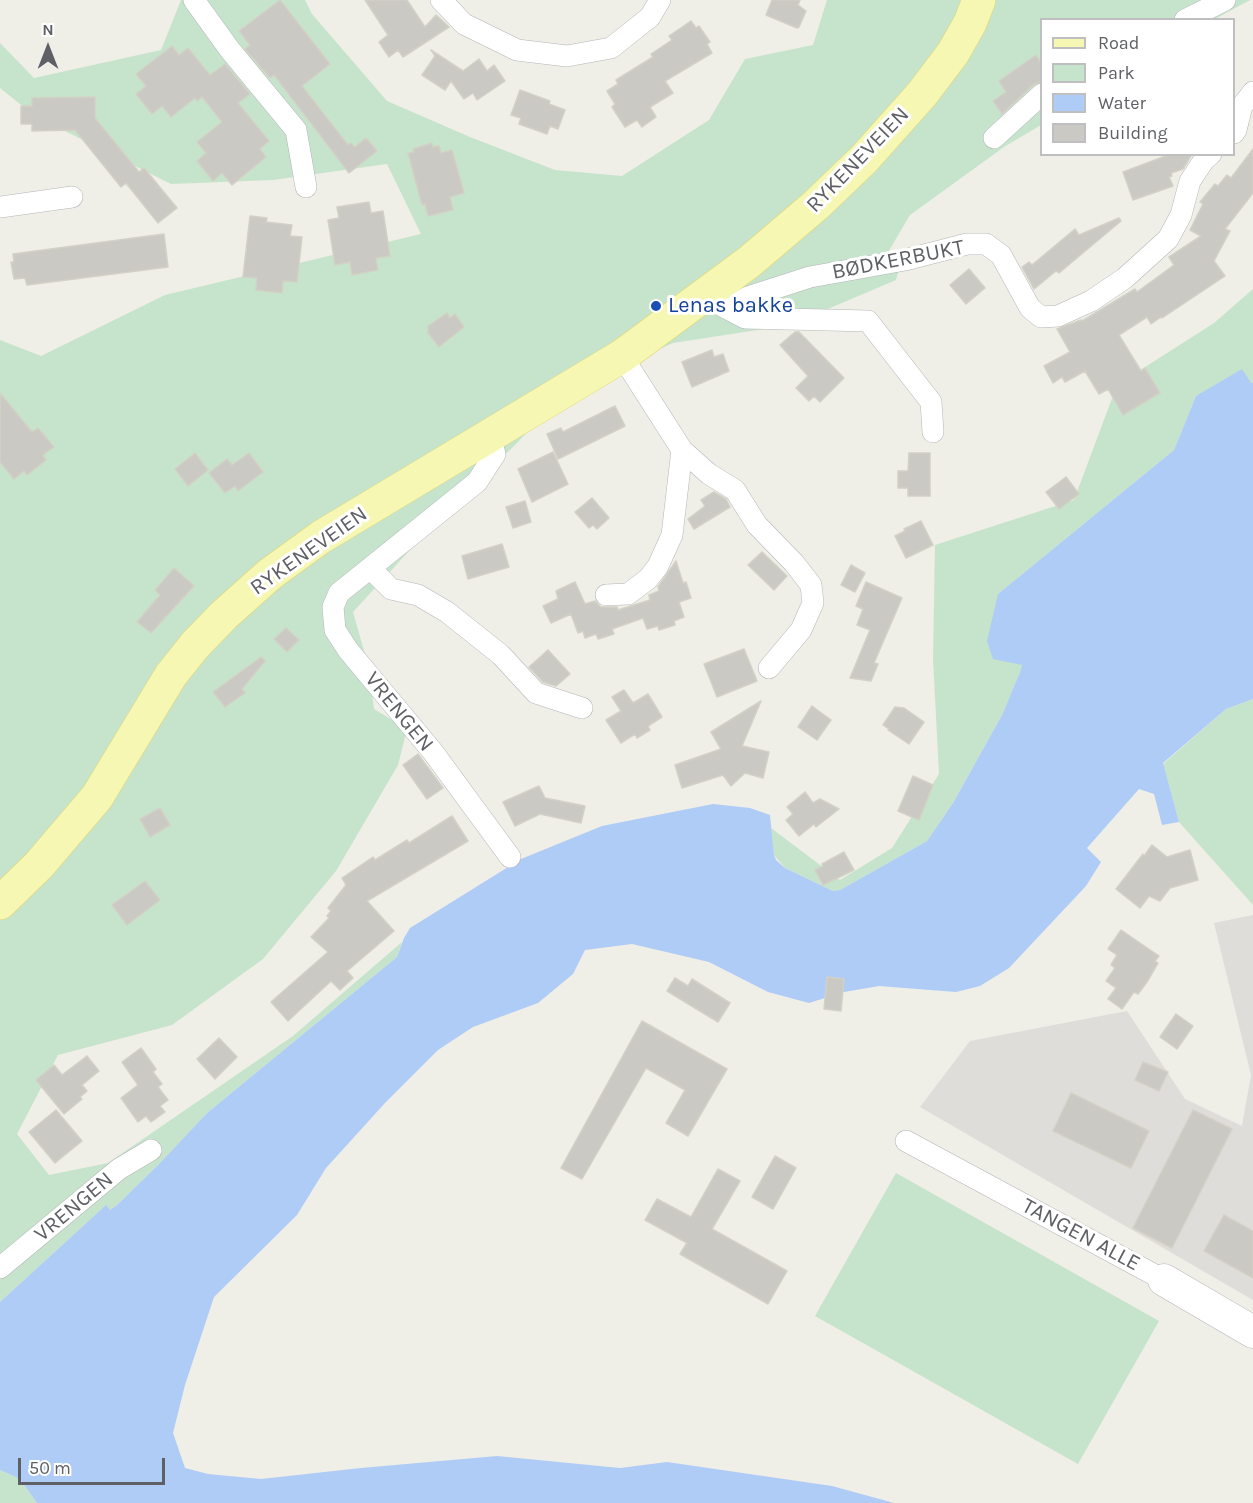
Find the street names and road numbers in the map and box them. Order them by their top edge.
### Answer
street label: RYKENEVEIEN [801,102,915,218]
street label: BØDKERBUKT [830,234,966,286]
street label: RYKENEVEIEN [245,501,373,601]
street label: VRENGEN [359,667,439,757]
street label: VRENGEN [29,1166,119,1248]
street label: TANGEN ALLE [1017,1193,1145,1277]

